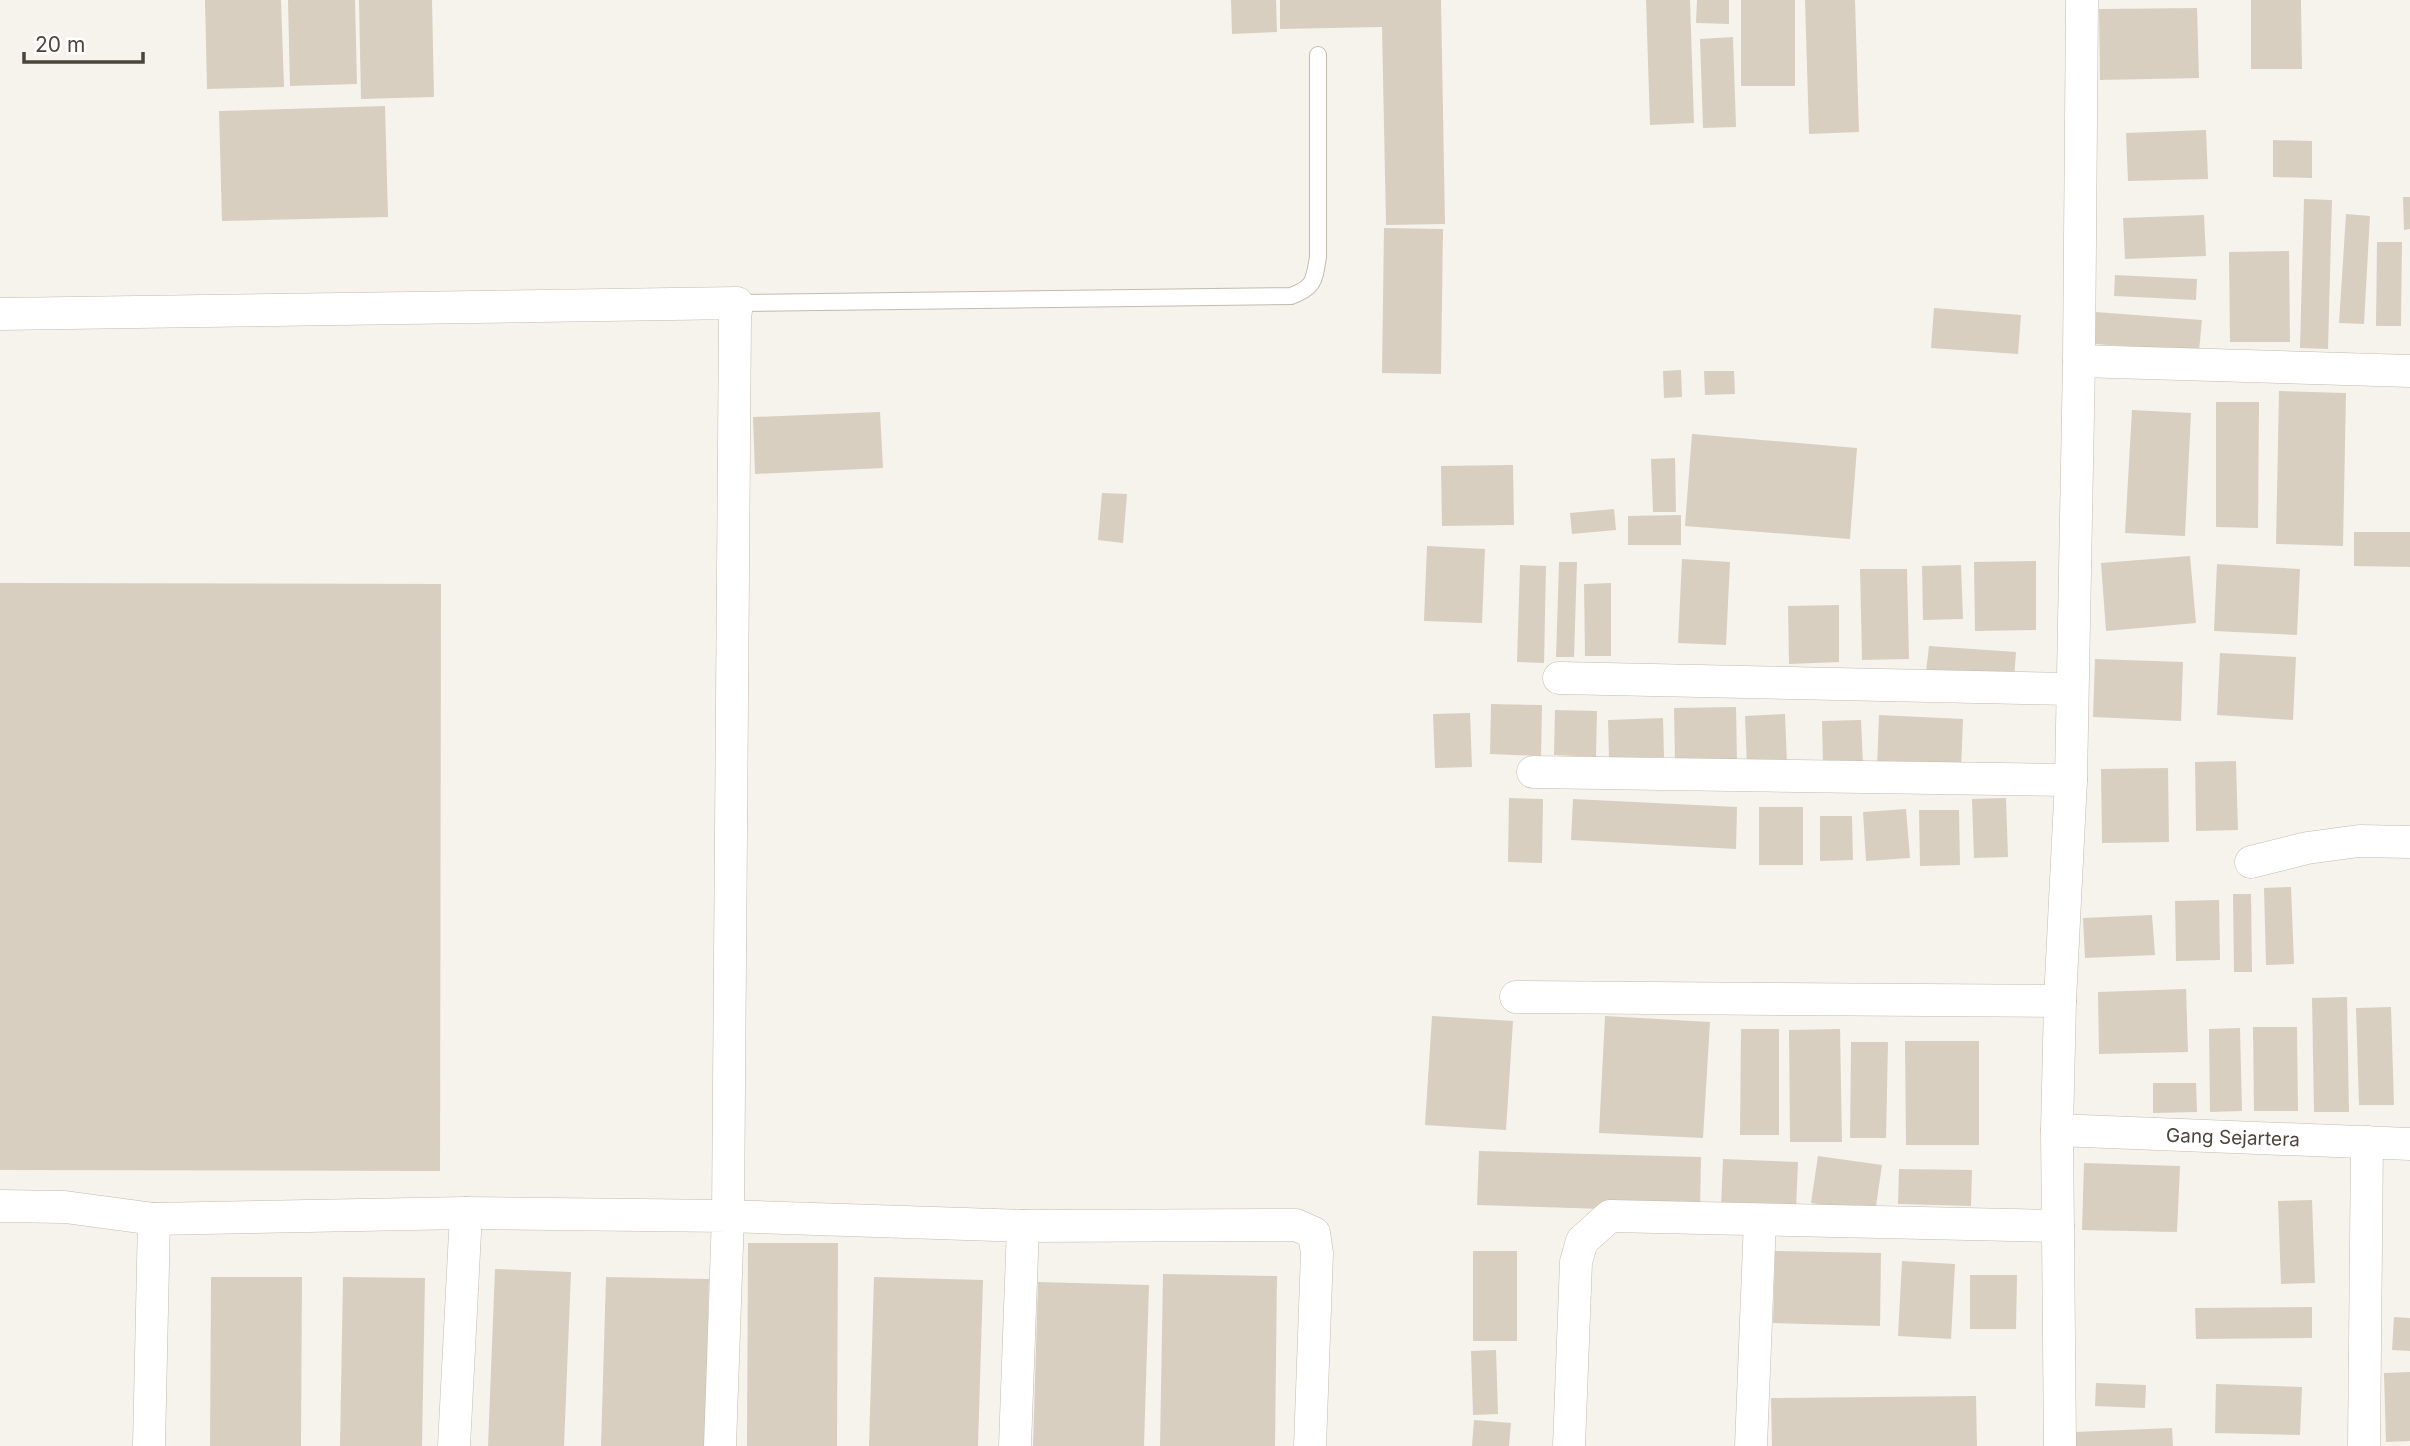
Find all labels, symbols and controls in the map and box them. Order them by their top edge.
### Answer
scale bar [24,21,144,65]
text: 20 m [35,32,85,57]
street label: Gang Sejartera [2166,1124,2300,1151]

